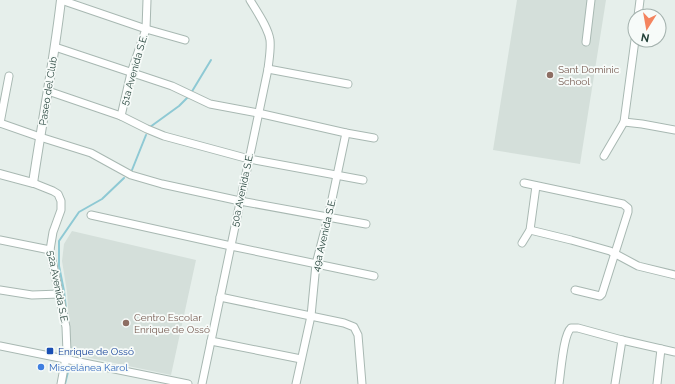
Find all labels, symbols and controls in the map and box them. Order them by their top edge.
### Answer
north arrow [627,8,667,48]
text: N [640,30,651,45]
street label: 51a Avenida S.E. [119,33,149,107]
street label: Paseo del Club [37,56,59,126]
place label: Sant Dominic School [558,64,620,87]
marker: Sant Dominic School [545,70,555,80]
street label: 50a Avenida S.E. [229,152,255,228]
street label: 49a Avenida S.E. [310,197,338,273]
street label: 52a Avenida S.E. [46,250,70,324]
place label: Centro Escolar Enrique de Ossó [134,312,210,335]
marker: Centro Escolar Enrique de Ossó [121,318,131,328]
marker: Enrique de Ossó [45,346,55,356]
place label: Enrique de Ossó [58,346,134,357]
marker: Miscelánea Karol [36,362,46,372]
place label: Miscelánea Karol [49,362,128,373]

